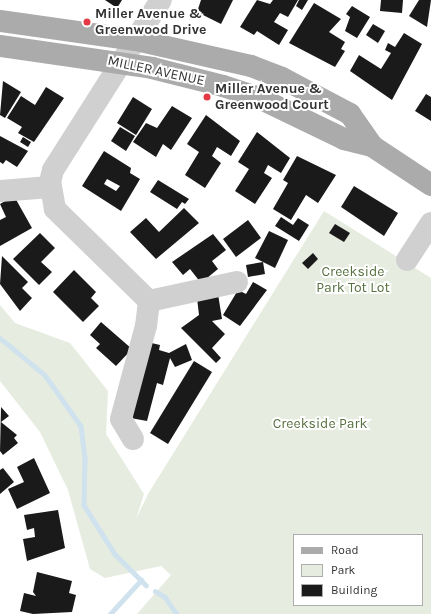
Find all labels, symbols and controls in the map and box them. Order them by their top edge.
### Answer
place label: Miller Avenue & Greenwood Drive [95,6,207,38]
marker: Miller Avenue & Greenwood Drive [82,17,92,27]
street label: MILLER AVENUE [106,53,206,89]
place label: Miller Avenue & Greenwood Court [215,81,329,114]
marker: Miller Avenue & Greenwood Court [202,92,212,102]
park label: Creekside Park Tot Lot [316,264,390,296]
park label: Creekside Park [273,416,367,432]
legend [293,534,423,606]
text: Road [331,543,359,557]
text: Park [331,563,355,577]
text: Building [331,583,377,597]

